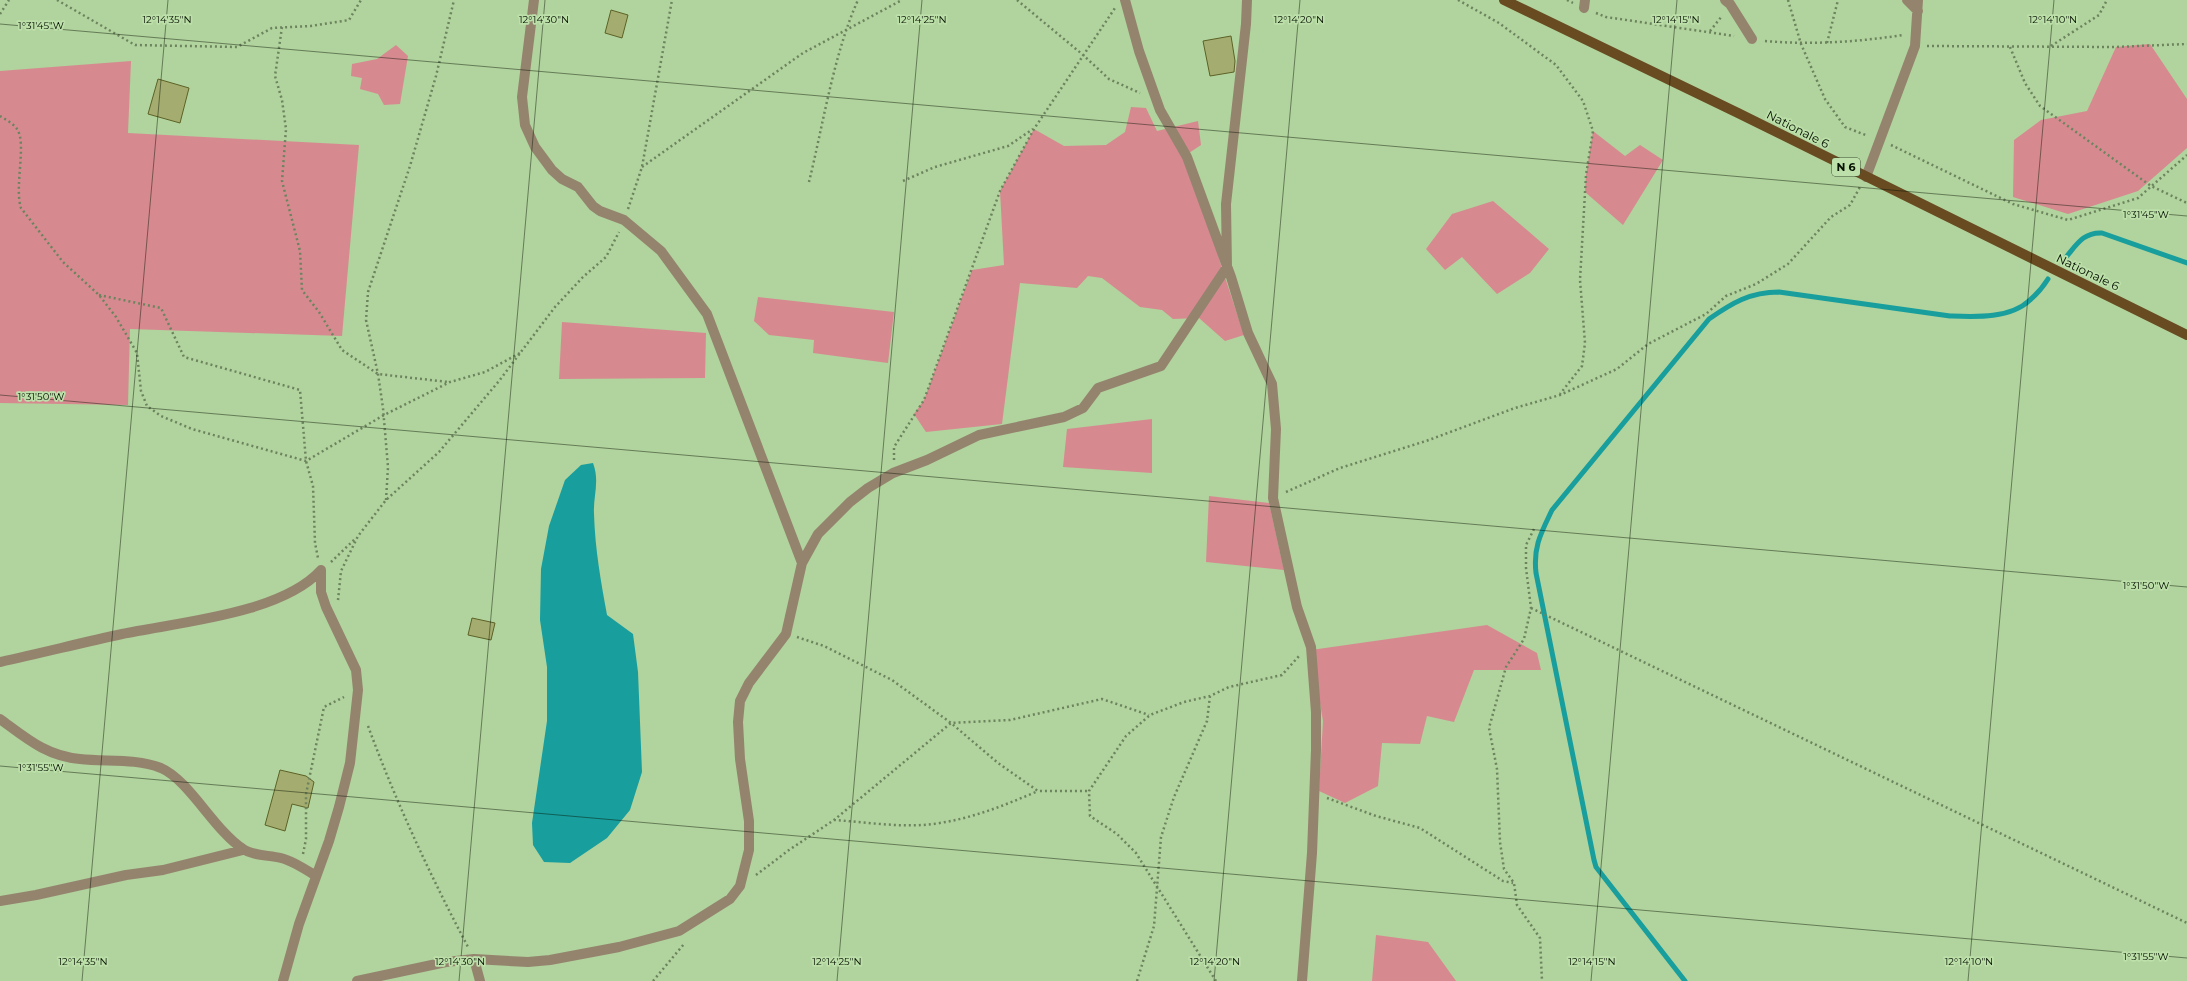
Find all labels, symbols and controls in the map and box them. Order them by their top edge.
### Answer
text: 12°14'35"N [142,13,192,26]
text: 12°14'30"N [519,13,569,26]
text: 12°14'25"N [897,13,947,26]
text: 12°14'20"N [1274,13,1324,26]
text: 12°14'15"N [1652,13,1700,26]
text: 12°14'10"N [2029,13,2077,26]
text: 1°31'45"W [18,19,64,32]
street label: Nationale 6 [1764,107,1832,151]
road number: N 6 [1832,158,1860,176]
text: 1°31'45"W [2123,208,2169,221]
street label: Nationale 6 [2054,250,2122,294]
text: 1°31'50"W [18,390,64,403]
text: 1°31'50"W [2123,579,2169,592]
text: 1°31'55"W [18,761,64,774]
text: 1°31'55"W [2123,950,2169,963]
text: 12°14'35"N [58,955,108,968]
text: 12°14'30"N [435,955,485,968]
text: 12°14'25"N [812,955,862,968]
text: 12°14'20"N [1190,955,1240,968]
text: 12°14'15"N [1568,955,1616,968]
text: 12°14'10"N [1945,955,1993,968]

